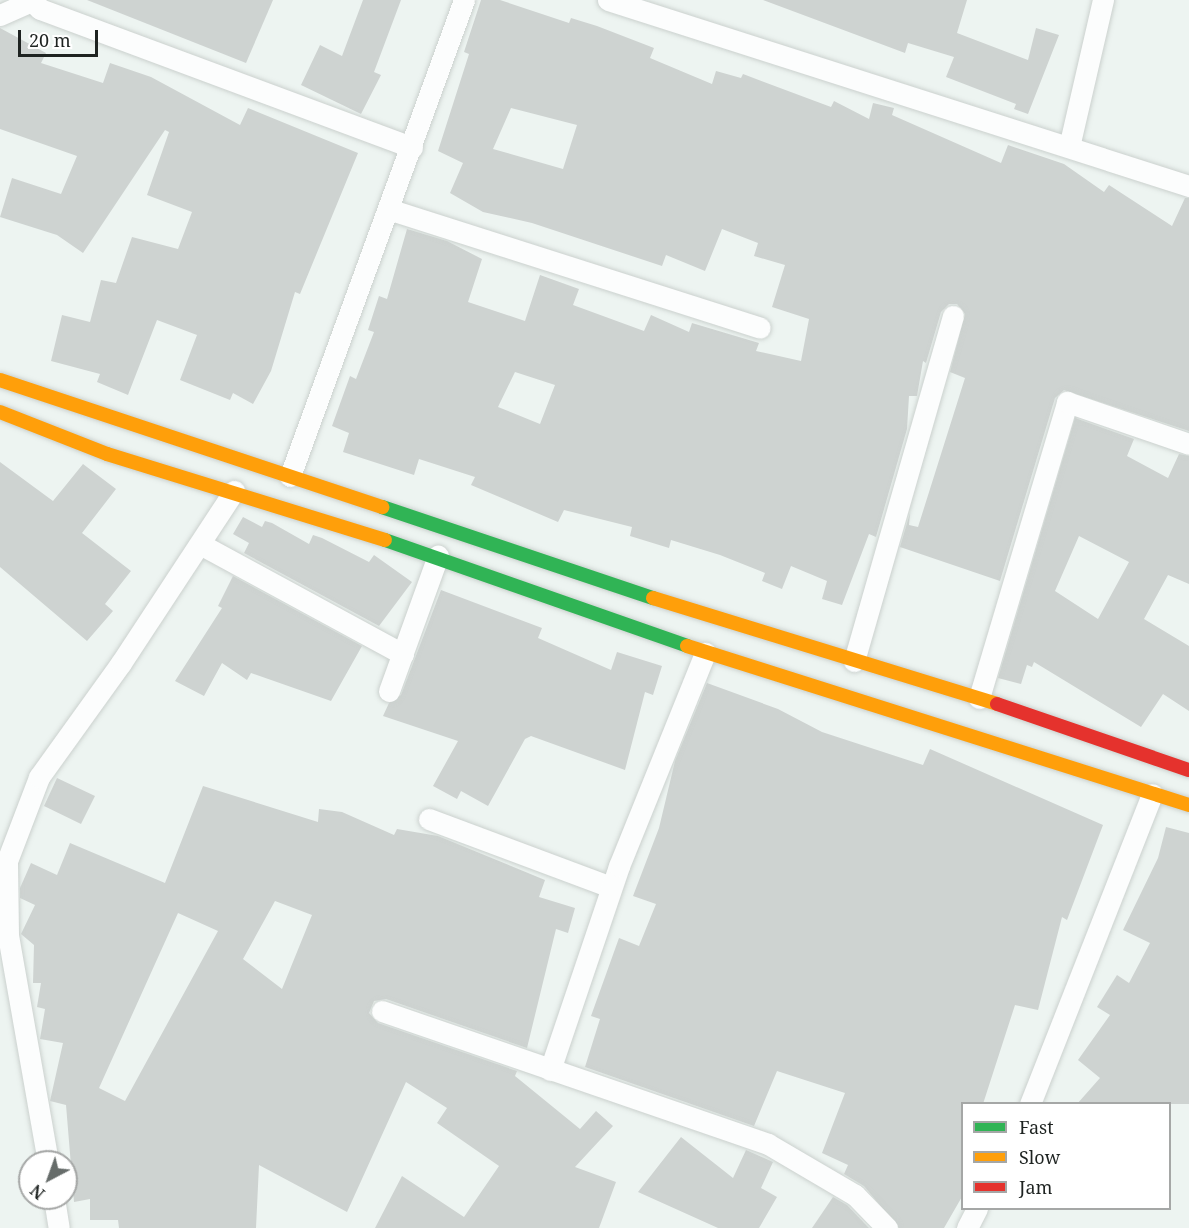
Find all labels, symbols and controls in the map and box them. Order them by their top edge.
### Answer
scale bar [21,18,100,56]
text: 20 m [29,28,71,52]
legend [961,1102,1171,1210]
text: Fast [1019,1115,1054,1139]
text: Slow [1019,1145,1060,1169]
north arrow [18,1150,78,1210]
text: Jam [1019,1175,1053,1199]
text: N [26,1180,49,1205]

